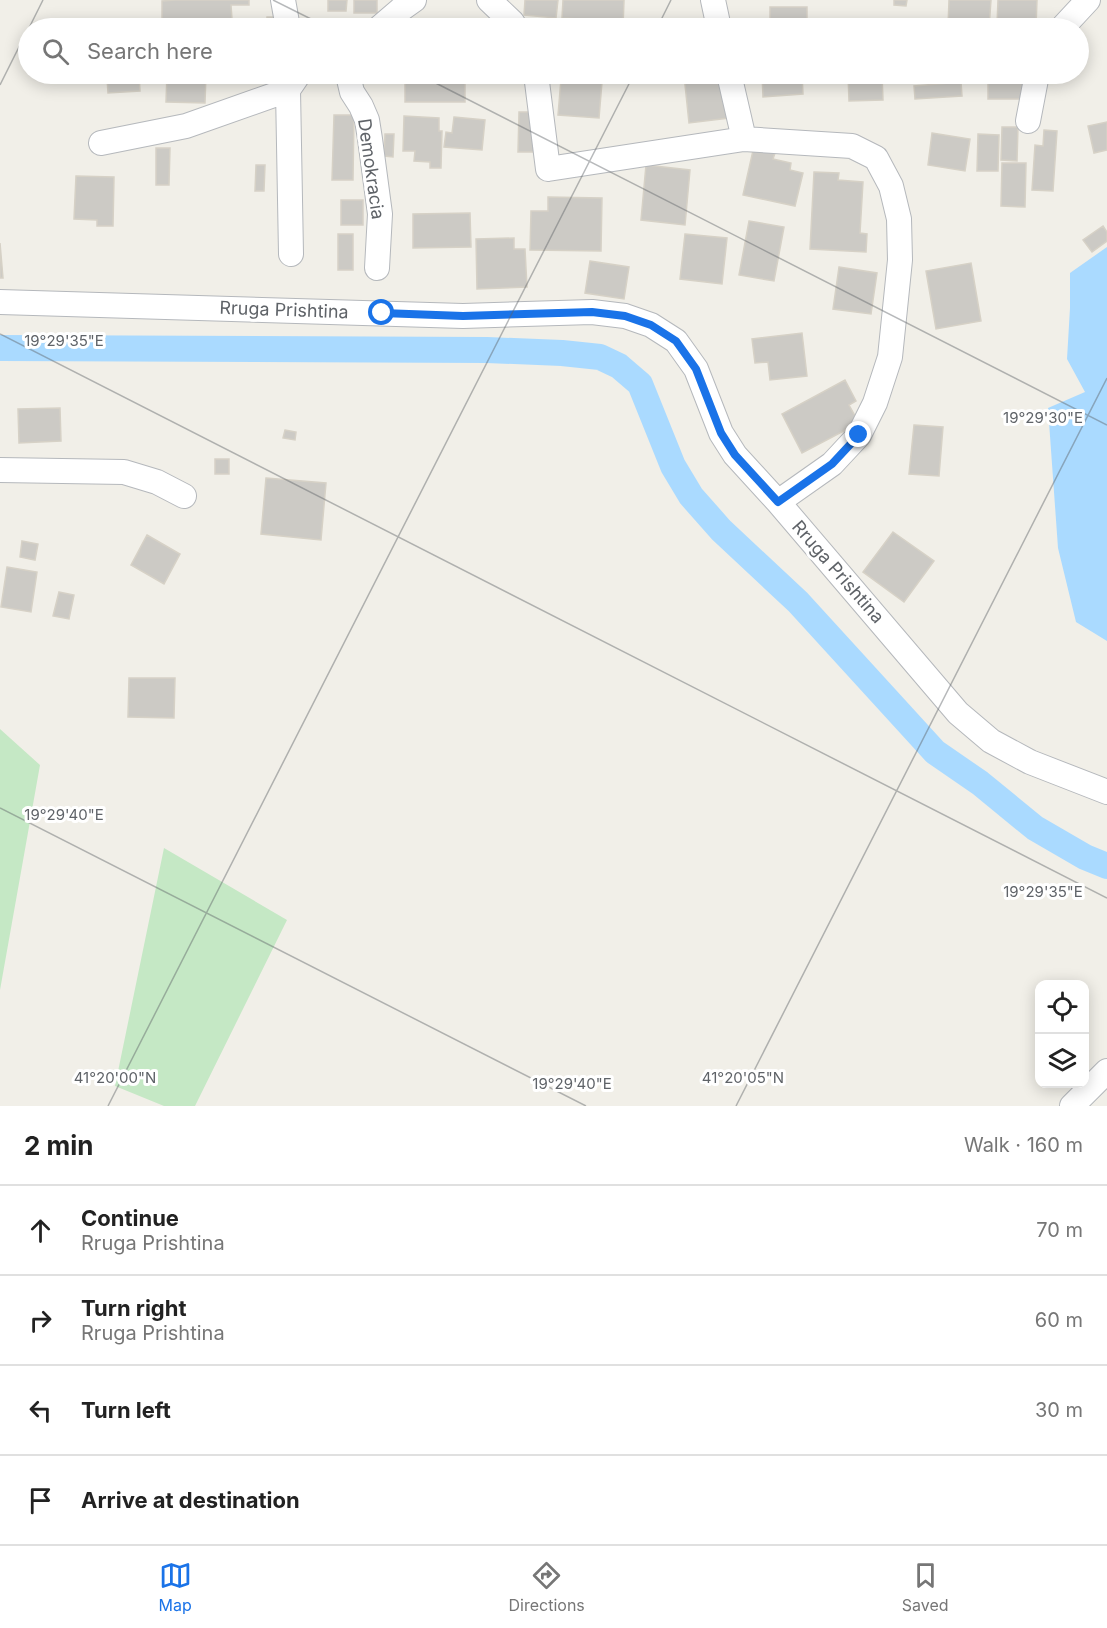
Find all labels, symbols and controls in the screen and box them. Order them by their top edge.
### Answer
search box [18,18,1089,84]
icon: search [39,35,72,68]
text: Search here [87,38,213,64]
street label: Demokracia [354,117,389,221]
street label: Rruga Prishtina [219,297,349,322]
route start [368,299,394,325]
text: 19°29'35"E [24,331,104,350]
text: 19°29'30"E [1003,408,1083,427]
route end [845,421,871,447]
street label: Rruga Prishtina [788,516,889,627]
text: 19°29'40"E [24,805,104,824]
text: 19°29'35"E [1003,882,1083,901]
map controls [1035,980,1089,1088]
button: locate [1035,980,1089,1034]
button: layers [1035,1034,1089,1088]
text: 41°20'00"N [74,1068,156,1087]
text: 41°20'05"N [702,1068,784,1087]
text: 19°29'40"E [532,1074,612,1093]
text: 2 min [24,1130,94,1161]
text: Walk · 160 m [964,1133,1083,1157]
text: Continue [81,1205,179,1231]
icon: ahead [24,1214,57,1247]
text: 70 m [1036,1218,1083,1242]
text: Rruga Prishtina [81,1231,225,1255]
text: Turn right [81,1295,187,1321]
icon: right [24,1304,57,1337]
text: 60 m [1035,1308,1083,1332]
text: Rruga Prishtina [81,1321,225,1345]
icon: left [24,1394,57,1427]
text: Turn left [81,1397,171,1423]
text: 30 m [1035,1398,1083,1422]
icon: arrive [24,1484,57,1517]
text: Arrive at destination [81,1487,300,1513]
tab: Map [158,1559,192,1615]
tab: Directions [509,1559,585,1615]
tab: Saved [902,1559,949,1615]

